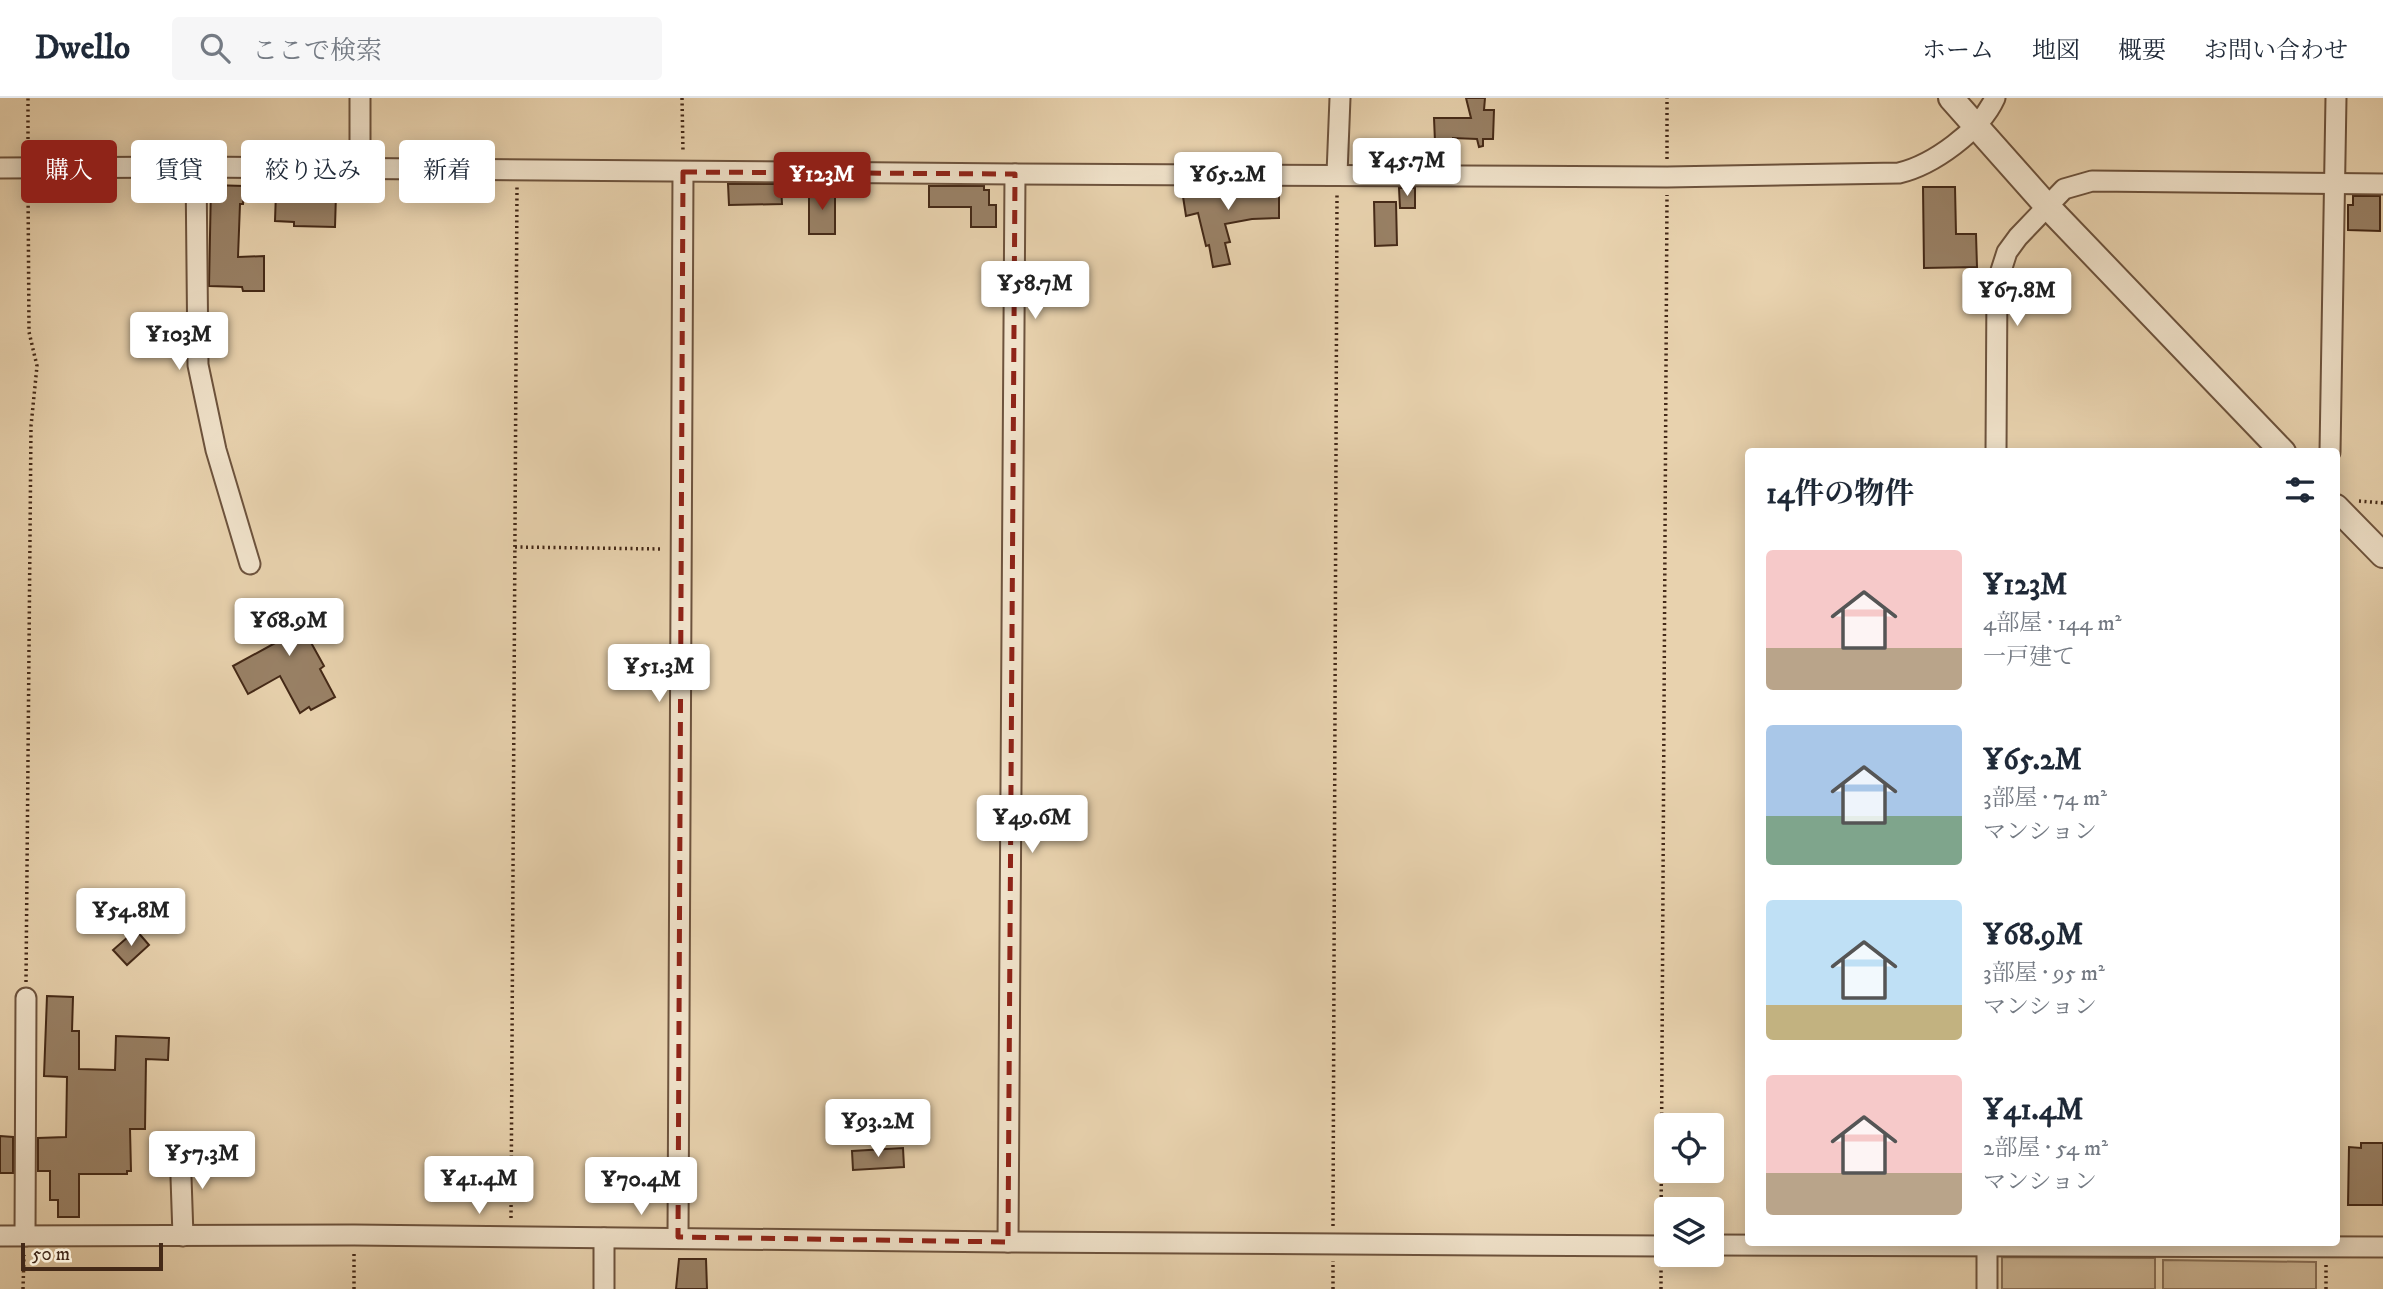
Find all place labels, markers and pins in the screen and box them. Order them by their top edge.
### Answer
pin: ¥45.7M [1350,139,1464,198]
pin: ¥123M [773,152,871,212]
pin: ¥65.2M [1171,152,1285,212]
pin: ¥58.7M [978,262,1092,321]
pin: ¥67.8M [1960,268,2074,328]
pin: ¥103M [130,313,228,372]
pin: ¥68.9M [232,598,346,658]
pin: ¥51.3M [602,644,716,704]
pin: ¥49.6M [975,796,1089,855]
pin: ¥54.8M [74,888,188,948]
pin: ¥93.2M [821,1100,935,1159]
pin: ¥57.3M [145,1132,259,1191]
pin: ¥41.4M [422,1156,536,1216]
pin: ¥70.4M [584,1158,698,1217]

